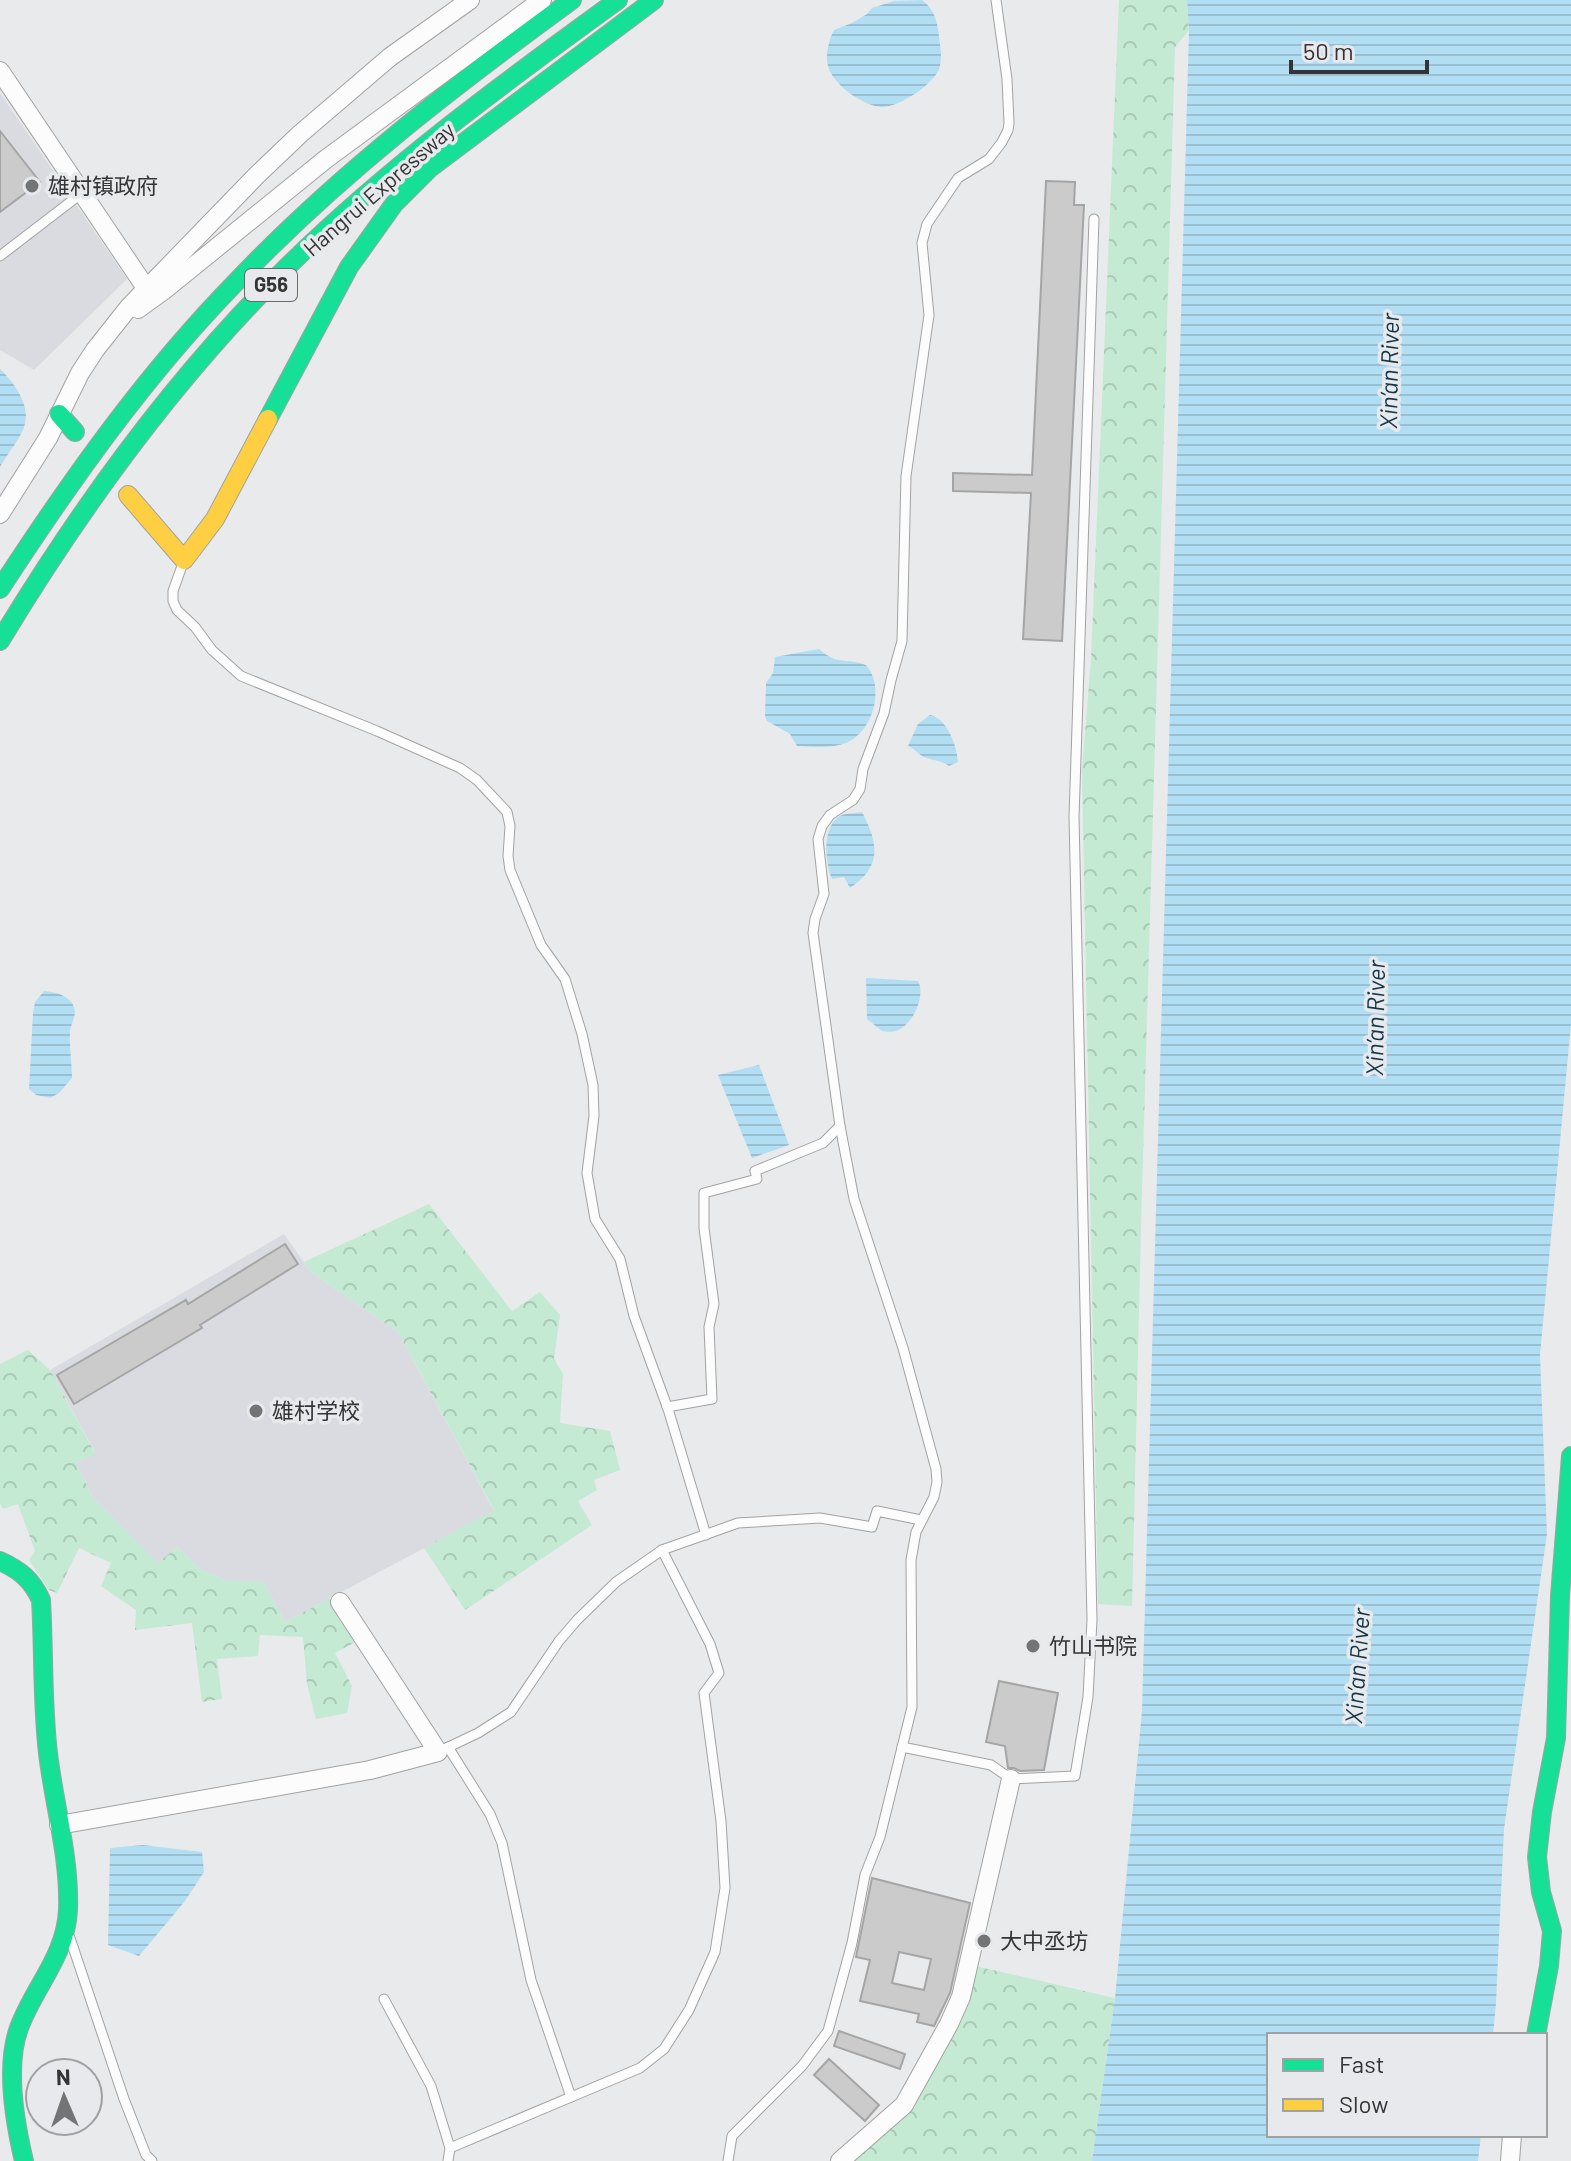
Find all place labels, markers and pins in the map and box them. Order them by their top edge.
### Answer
place label: 雄村镇政府 [48,172,158,198]
marker: 雄村镇政府 [23,177,41,195]
place label: 雄村学校 [272,1397,360,1423]
marker: 雄村学校 [247,1402,265,1420]
place label: 竹山书院 [1049,1632,1137,1658]
marker: 竹山书院 [1024,1637,1042,1655]
place label: 大中丞坊 [1000,1927,1088,1953]
marker: 大中丞坊 [975,1932,993,1950]

